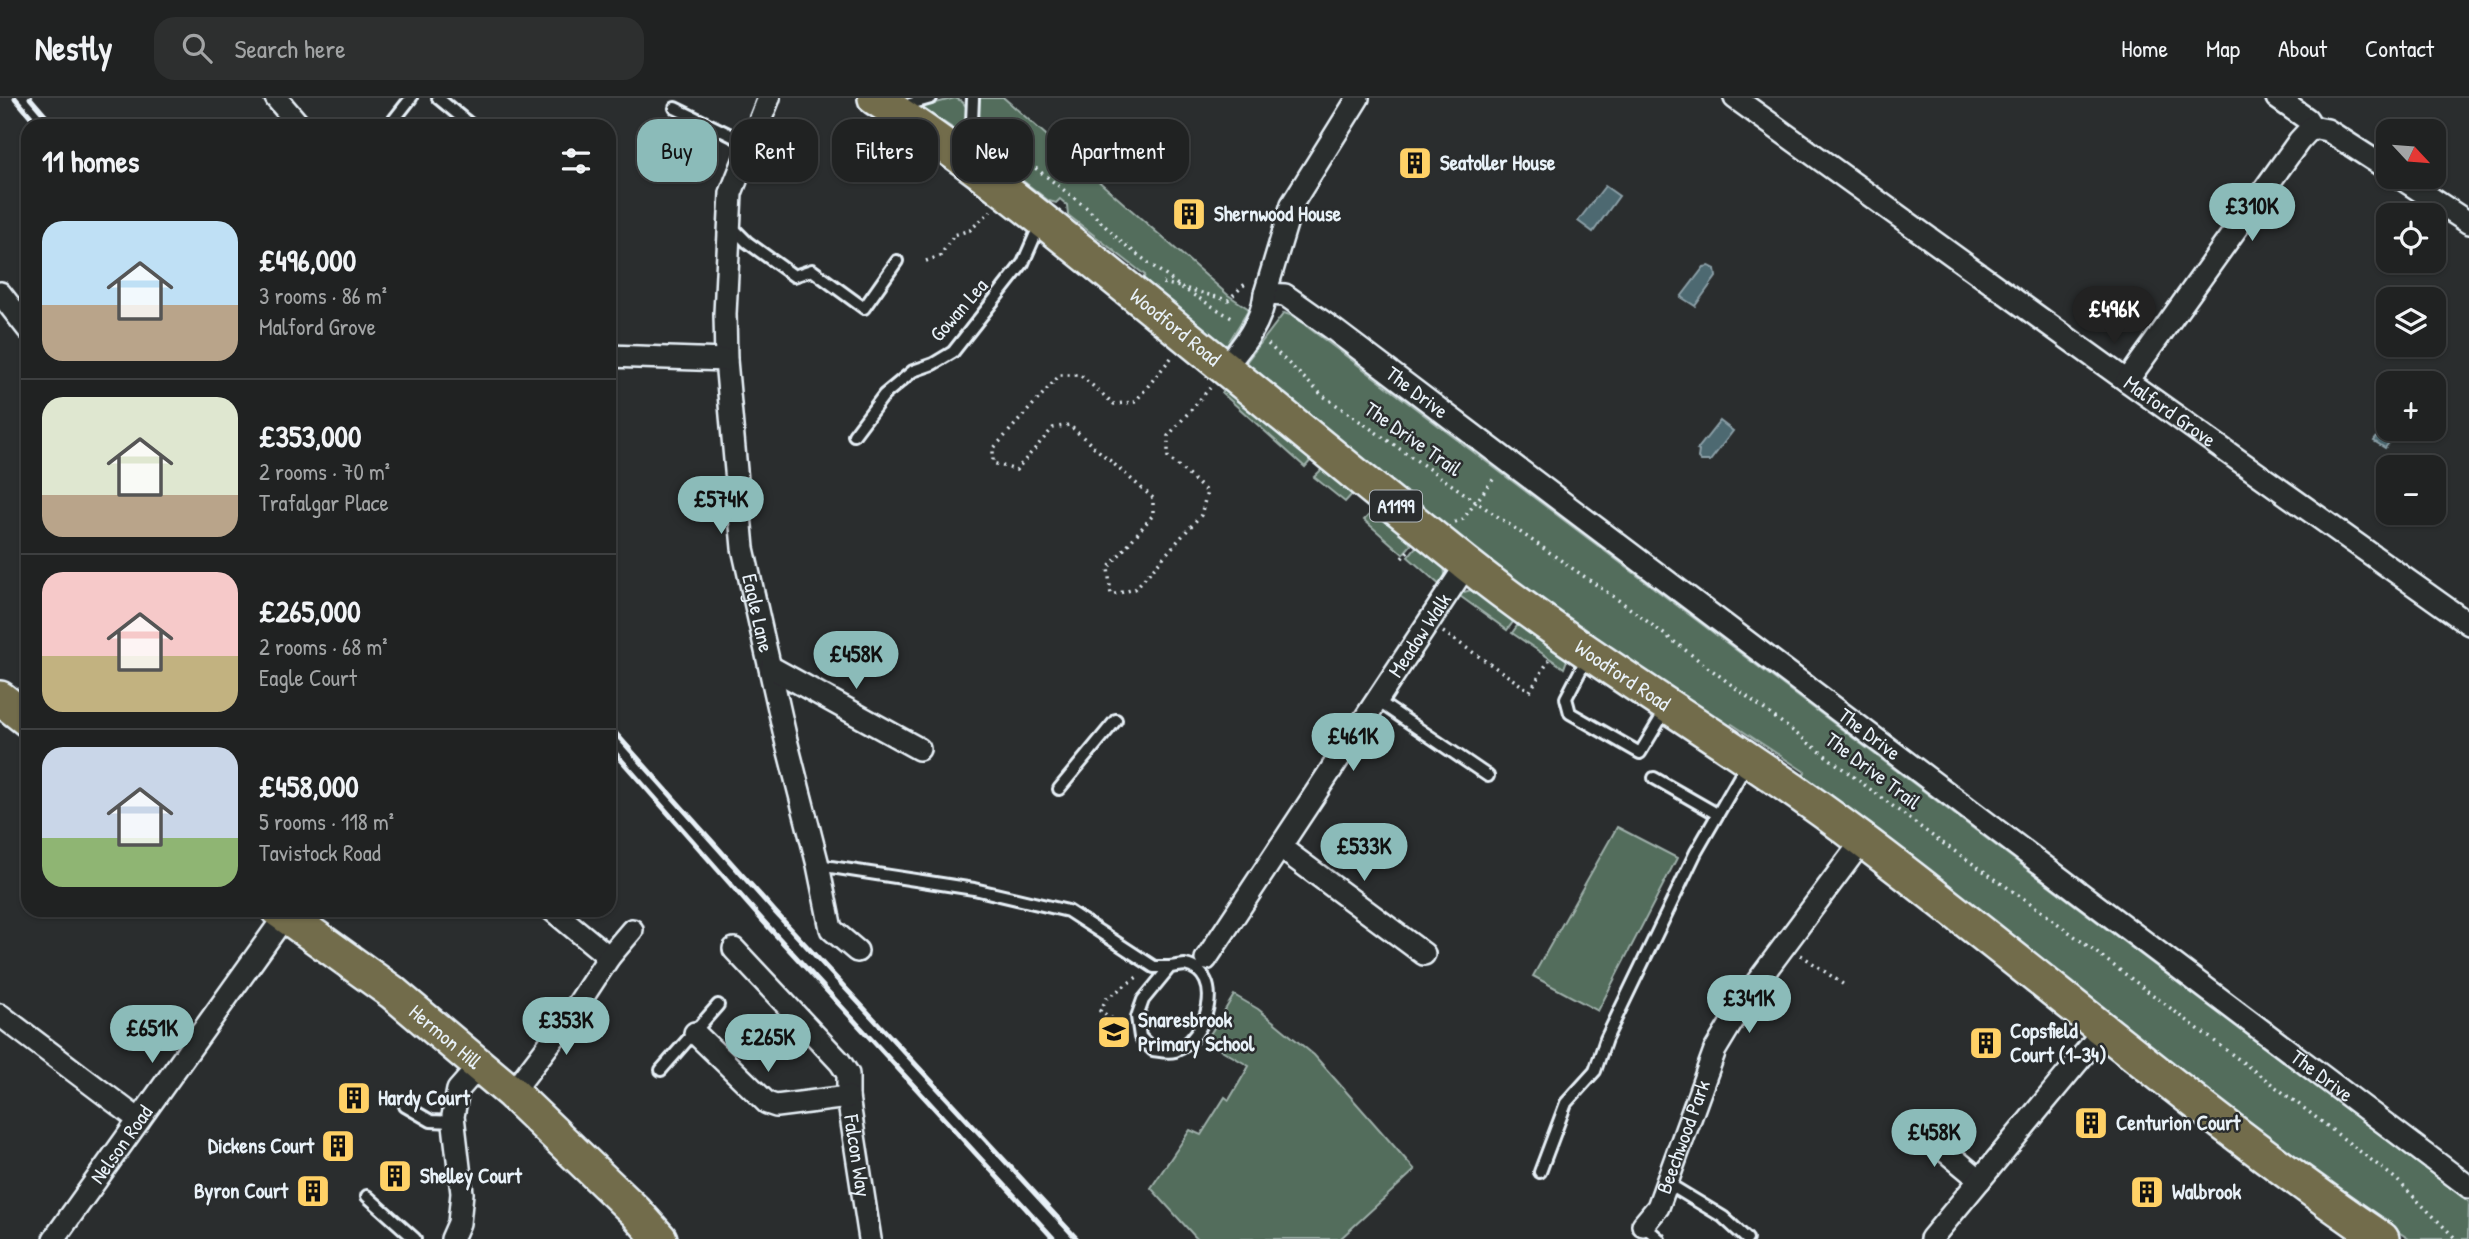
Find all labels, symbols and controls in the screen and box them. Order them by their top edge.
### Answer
search box [154,17,644,80]
text: Nestly [35,26,112,70]
icon: search [178,29,216,67]
text: Search here [234,31,346,66]
text: Home [2121,32,2168,64]
text: Map [2206,32,2240,64]
text: About [2278,32,2327,64]
text: Contact [2365,32,2434,64]
chip: Buy [637,119,717,182]
chip: Rent [731,119,818,182]
chip: Filters [832,119,938,182]
chip: New [952,119,1033,182]
chip: Apartment [1047,119,1189,182]
north arrow [2376,119,2446,189]
map controls [2376,119,2446,525]
text: 11 homes [42,141,139,181]
icon: filters [557,142,595,180]
building icon: Seatoller House [1396,144,1434,182]
place label: Seatoller House [1440,148,1556,177]
pin: £310K [2203,184,2301,243]
text: £310K [2225,190,2279,221]
building icon: Shernwood House [1170,195,1208,233]
place label: Shernwood House [1214,199,1342,228]
button: locate [2376,203,2446,273]
text: £496,000 [259,240,356,280]
icon: home [98,249,182,333]
street label: Gowan Lea [923,272,994,348]
text: 3 rooms · 86 m² [259,280,387,311]
street label: Woodford Road [1124,281,1227,373]
pin: £496K [2065,286,2163,346]
button: layers [2376,287,2446,357]
text: £496K [2089,293,2139,324]
text: Malford Grove [259,311,376,342]
street label: The Drive [1380,359,1454,425]
street label: Malford Grove [2118,368,2222,454]
button: + [2376,371,2446,441]
street label: The Drive Trail [1359,394,1468,483]
text: £353,000 [259,416,361,456]
icon: home [98,425,182,509]
button: − [2376,455,2446,525]
text: 2 rooms · 70 m² [259,456,390,487]
pin: £574K [672,476,770,536]
text: £574K [694,483,748,514]
text: Trafalgar Place [259,487,389,518]
road number: A1199 [1370,490,1422,522]
street label: Eagle Lane [735,571,781,655]
street label: Meadow Walk [1381,587,1458,683]
text: £265,000 [259,591,361,631]
icon: home [98,600,182,684]
text: 2 rooms · 68 m² [259,631,387,662]
pin: £458K [807,632,905,691]
street label: Woodford Road [1569,632,1676,718]
text: £458K [830,638,883,669]
text: Eagle Court [259,662,357,693]
street label: The Drive [1832,701,1907,767]
pin: £461K [1304,714,1402,773]
text: £461K [1328,720,1378,751]
street label: The Drive Trail [1820,725,1927,816]
text: £458,000 [259,766,359,806]
icon: home [98,775,182,859]
text: 5 rooms · 118 m² [259,806,394,837]
pin: £533K [1315,824,1413,883]
text: £533K [1336,830,1392,861]
text: Tavistock Road [259,837,381,868]
pin: £341K [1700,976,1798,1035]
text: £341K [1723,982,1775,1013]
street label: Hermon Hill [403,997,489,1076]
pin: £353K [517,998,615,1057]
text: £353K [538,1004,594,1035]
place label: Snaresbrook Primary School [1138,1005,1255,1059]
pin: £651K [103,1006,201,1065]
text: £651K [126,1012,178,1043]
school or university icon: Snaresbrook Primary School [1095,1013,1133,1051]
pin: £265K [719,1014,817,1074]
place label: Copsfield Court (1-34) [2010,1016,2107,1069]
text: £265K [741,1021,795,1052]
building icon: Copsfield Court (1-34) [1967,1024,2005,1062]
street label: The Drive [2285,1042,2359,1109]
street label: Beechwood Park [1649,1075,1717,1198]
building icon: Hardy Court [335,1079,373,1117]
place label: Hardy Court [378,1083,471,1113]
street label: Nelson Road [83,1099,159,1190]
building icon: Centurion Court [2072,1104,2110,1142]
place label: Centurion Court [2116,1108,2241,1137]
pin: £458K [1885,1110,1983,1169]
street label: Falcon Way [837,1112,878,1199]
text: £458K [1908,1116,1961,1147]
building icon: Dickens Court [319,1127,357,1165]
place label: Dickens Court [208,1131,315,1160]
building icon: Shelley Court [376,1157,414,1195]
place label: Shelley Court [420,1161,522,1191]
building icon: Byron Court [294,1172,332,1210]
building icon: Walbrook [2128,1173,2166,1211]
place label: Byron Court [194,1176,289,1206]
place label: Walbrook [2172,1177,2241,1206]

